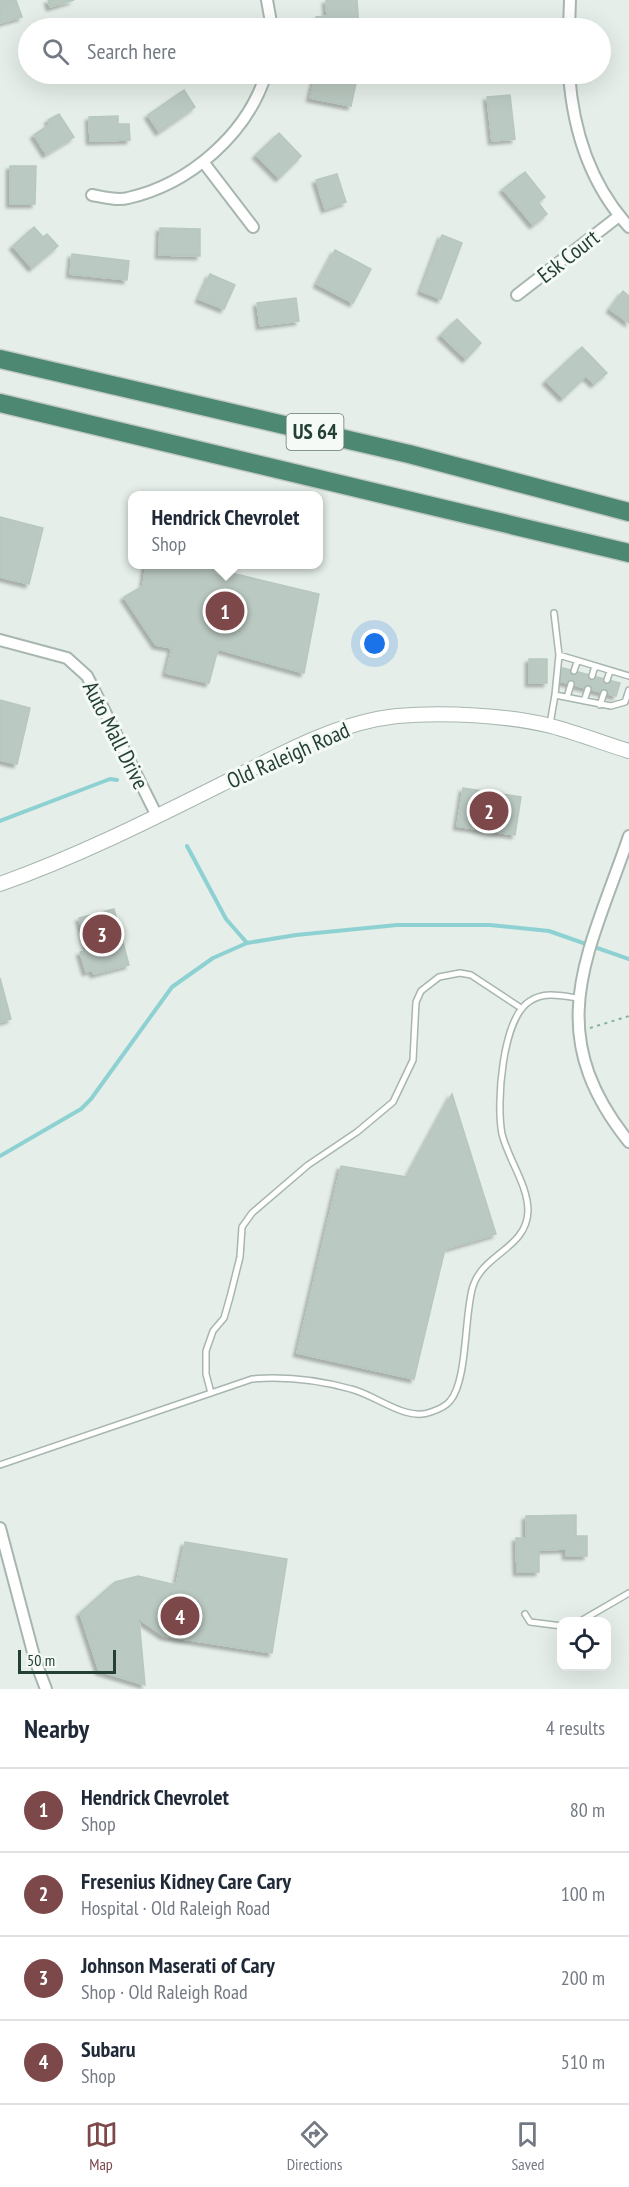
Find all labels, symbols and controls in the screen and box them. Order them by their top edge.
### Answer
search box [18,18,611,84]
icon: search [39,35,72,68]
text: Search here [87,37,176,65]
street label: Esk Court [532,223,604,289]
road number: US 64 [286,414,344,450]
popup [128,491,323,569]
text: Hendrick Chevrolet [152,503,299,531]
text: Shop [152,531,186,557]
pin: 1 [206,588,244,634]
your location [360,629,389,658]
street label: Auto Mall Drive [77,676,155,794]
street label: Old Raleigh Road [222,716,354,794]
pin: 2 [470,788,508,834]
pin: 3 [82,912,122,956]
pin: 4 [160,1594,200,1638]
map controls [557,1617,611,1671]
button: locate [557,1617,611,1671]
scale bar [18,1647,116,1674]
text: 50 m [27,1650,55,1670]
text: Nearby [24,1712,89,1745]
text: 4 results [546,1715,605,1741]
text: Hendrick Chevrolet [81,1783,229,1811]
text: 1 [39,1797,48,1823]
text: 80 m [570,1797,605,1823]
text: Shop [81,1811,116,1837]
text: Fresenius Kidney Care Cary [81,1867,291,1895]
text: 2 [39,1881,48,1907]
text: 100 m [561,1881,605,1907]
text: Hospital · Old Raleigh Road [81,1895,270,1921]
text: Johnson Maserati of Cary [81,1951,275,1979]
text: 3 [39,1965,48,1991]
text: 200 m [561,1965,605,1991]
text: Shop · Old Raleigh Road [81,1979,248,2005]
text: Subaru [81,2035,136,2063]
text: 4 [39,2049,48,2075]
text: 510 m [561,2049,605,2075]
text: Shop [81,2063,116,2089]
tab: Map [85,2118,118,2174]
tab: Directions [287,2118,342,2174]
tab: Saved [511,2118,544,2174]

